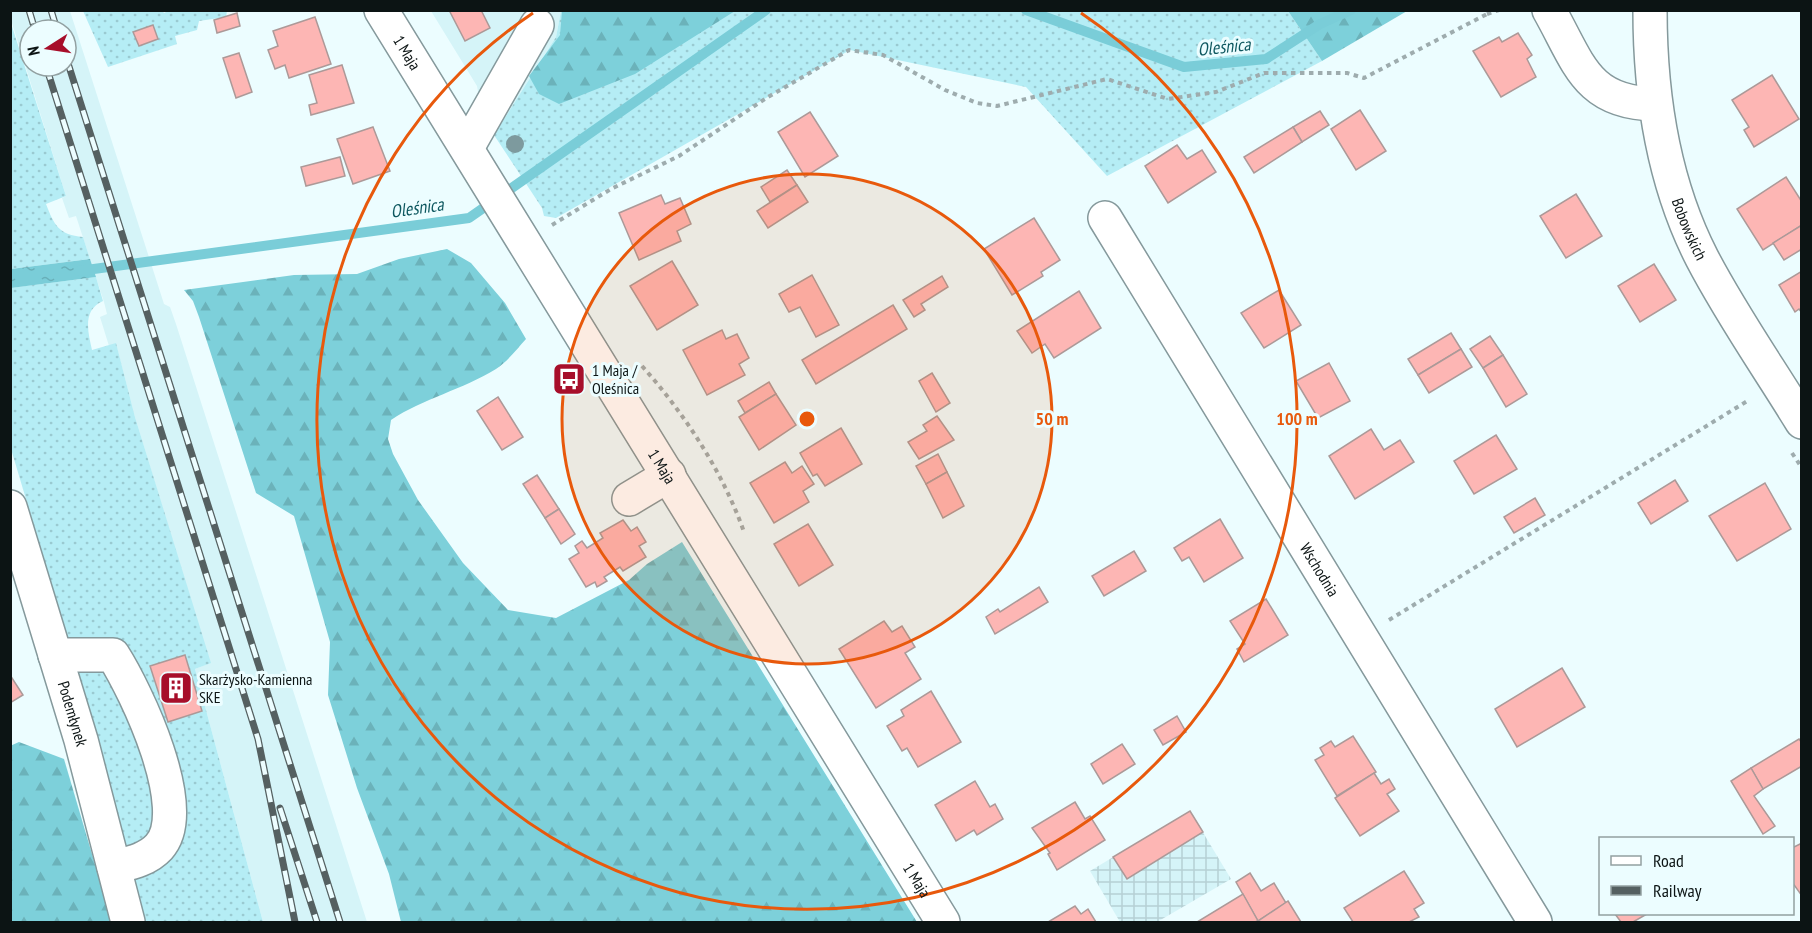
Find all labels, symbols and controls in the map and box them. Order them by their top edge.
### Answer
north arrow [18,18,78,78]
street label: 1 Maja [389,32,425,74]
water label: Oleśnica [1196,32,1252,61]
text: N [23,45,44,57]
water label: Oleśnica [389,192,446,223]
street label: Bobowskich [1668,195,1711,263]
place label: 1 Maja / Oleśnica [592,360,639,398]
bus stop icon: 1 Maja / Oleśnica [551,361,587,397]
text: 50 m [1036,407,1068,430]
text: 100 m [1276,407,1318,430]
centre of rings [797,409,817,429]
street label: 1 Maja [644,445,680,487]
street label: Wschodnia [1296,539,1344,600]
place label: Skarżysko-Kamienna SKE [199,669,312,707]
building icon: Skarżysko-Kamienna SKE [158,670,194,706]
street label: Podemłynek [54,679,92,749]
legend [1599,837,1794,915]
text: Road [1653,849,1684,872]
street label: 1 Maja [899,859,935,901]
text: Railway [1653,879,1702,902]

